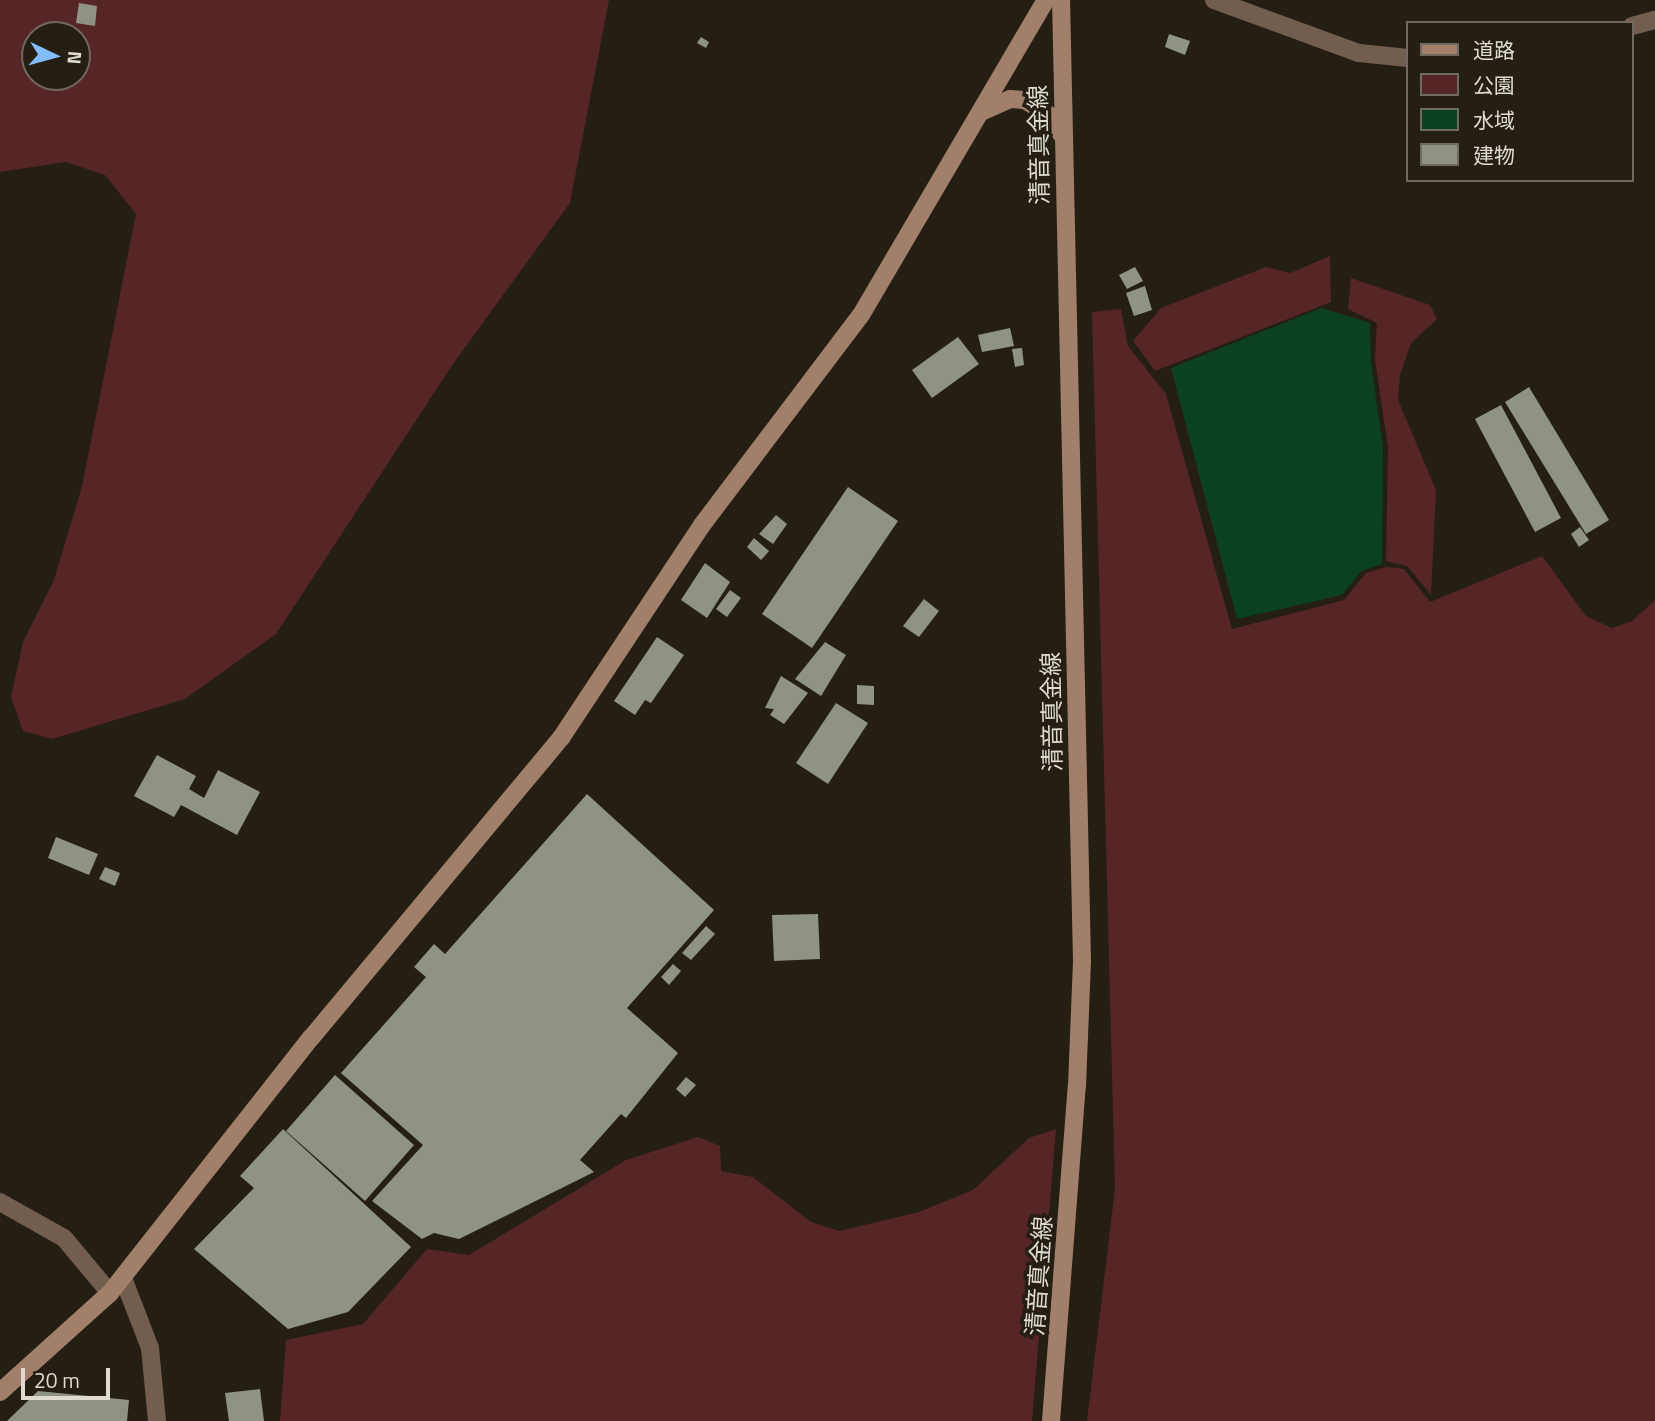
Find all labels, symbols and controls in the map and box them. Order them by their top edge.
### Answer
north arrow [21,21,91,91]
legend [1406,21,1634,182]
text: 道路 [1473,34,1515,66]
text: N [60,50,90,66]
text: 公園 [1473,69,1515,101]
street label: 清音真金線 [1024,85,1054,205]
text: 水域 [1473,104,1515,136]
text: 建物 [1473,139,1515,171]
street label: 清音真金線 [1037,652,1067,772]
street label: 清音真金線 [1020,1215,1058,1337]
scale bar [24,1354,114,1398]
text: 20 m [34,1364,80,1396]

